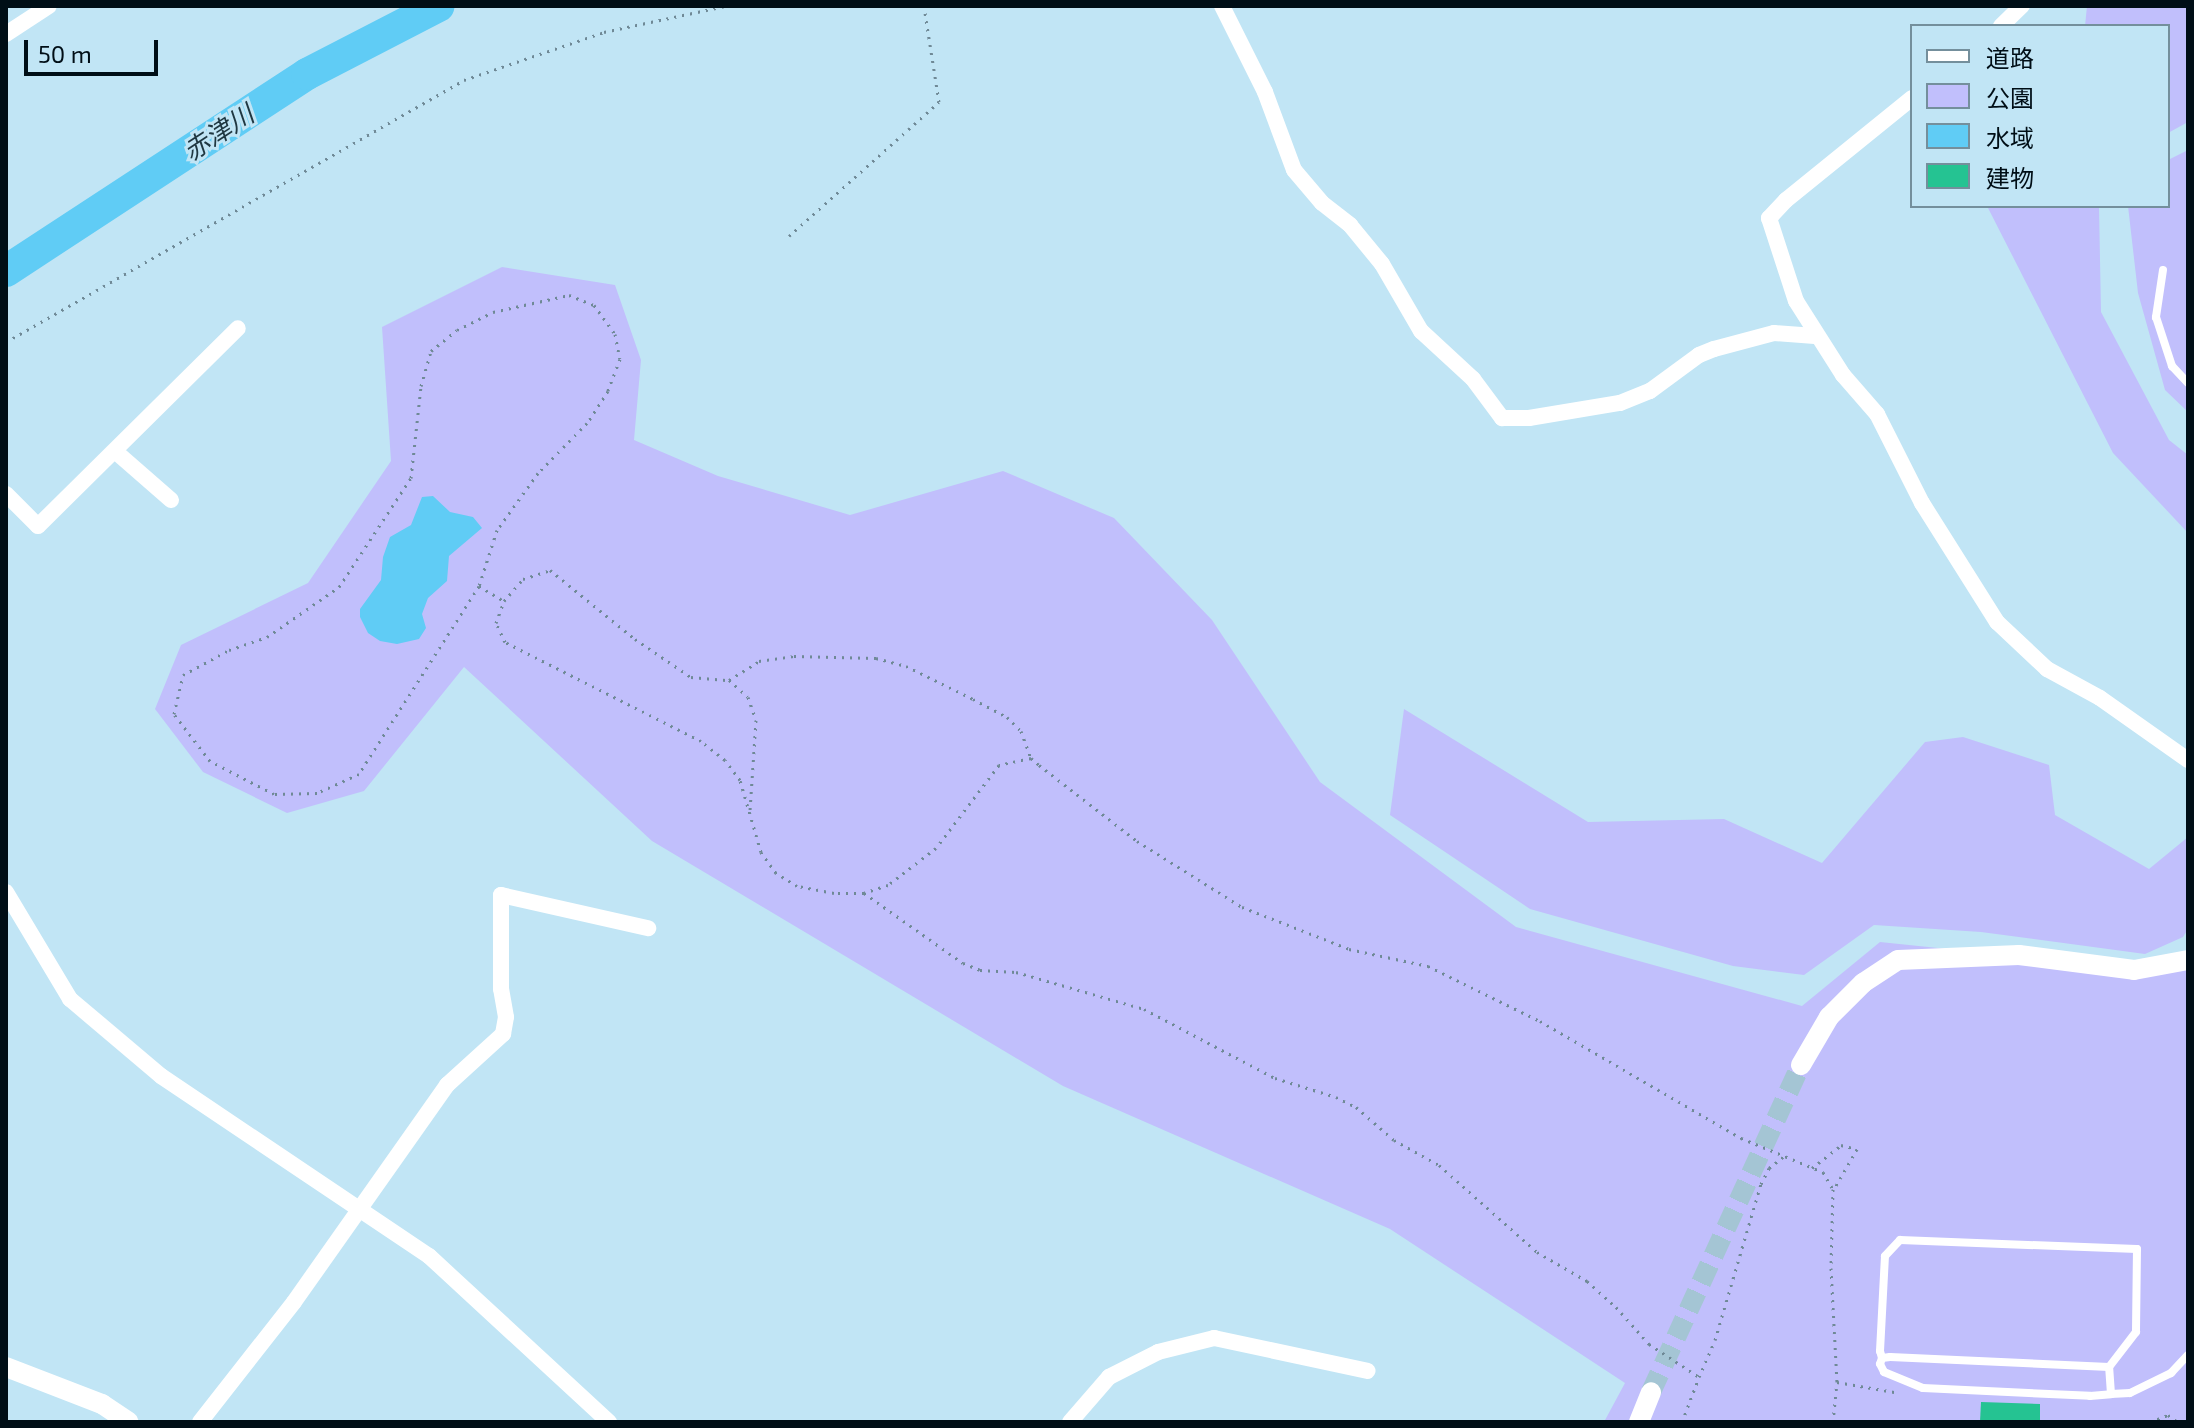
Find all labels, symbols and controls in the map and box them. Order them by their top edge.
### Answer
scale bar [28,24,162,74]
legend [1910,24,2170,208]
text: 50 m [38,39,92,68]
text: 道路 [1986,43,2034,72]
text: 公園 [1986,83,2034,112]
water label: 赤津川 [177,98,259,166]
text: 水域 [1986,123,2034,152]
text: 建物 [1986,163,2034,192]

